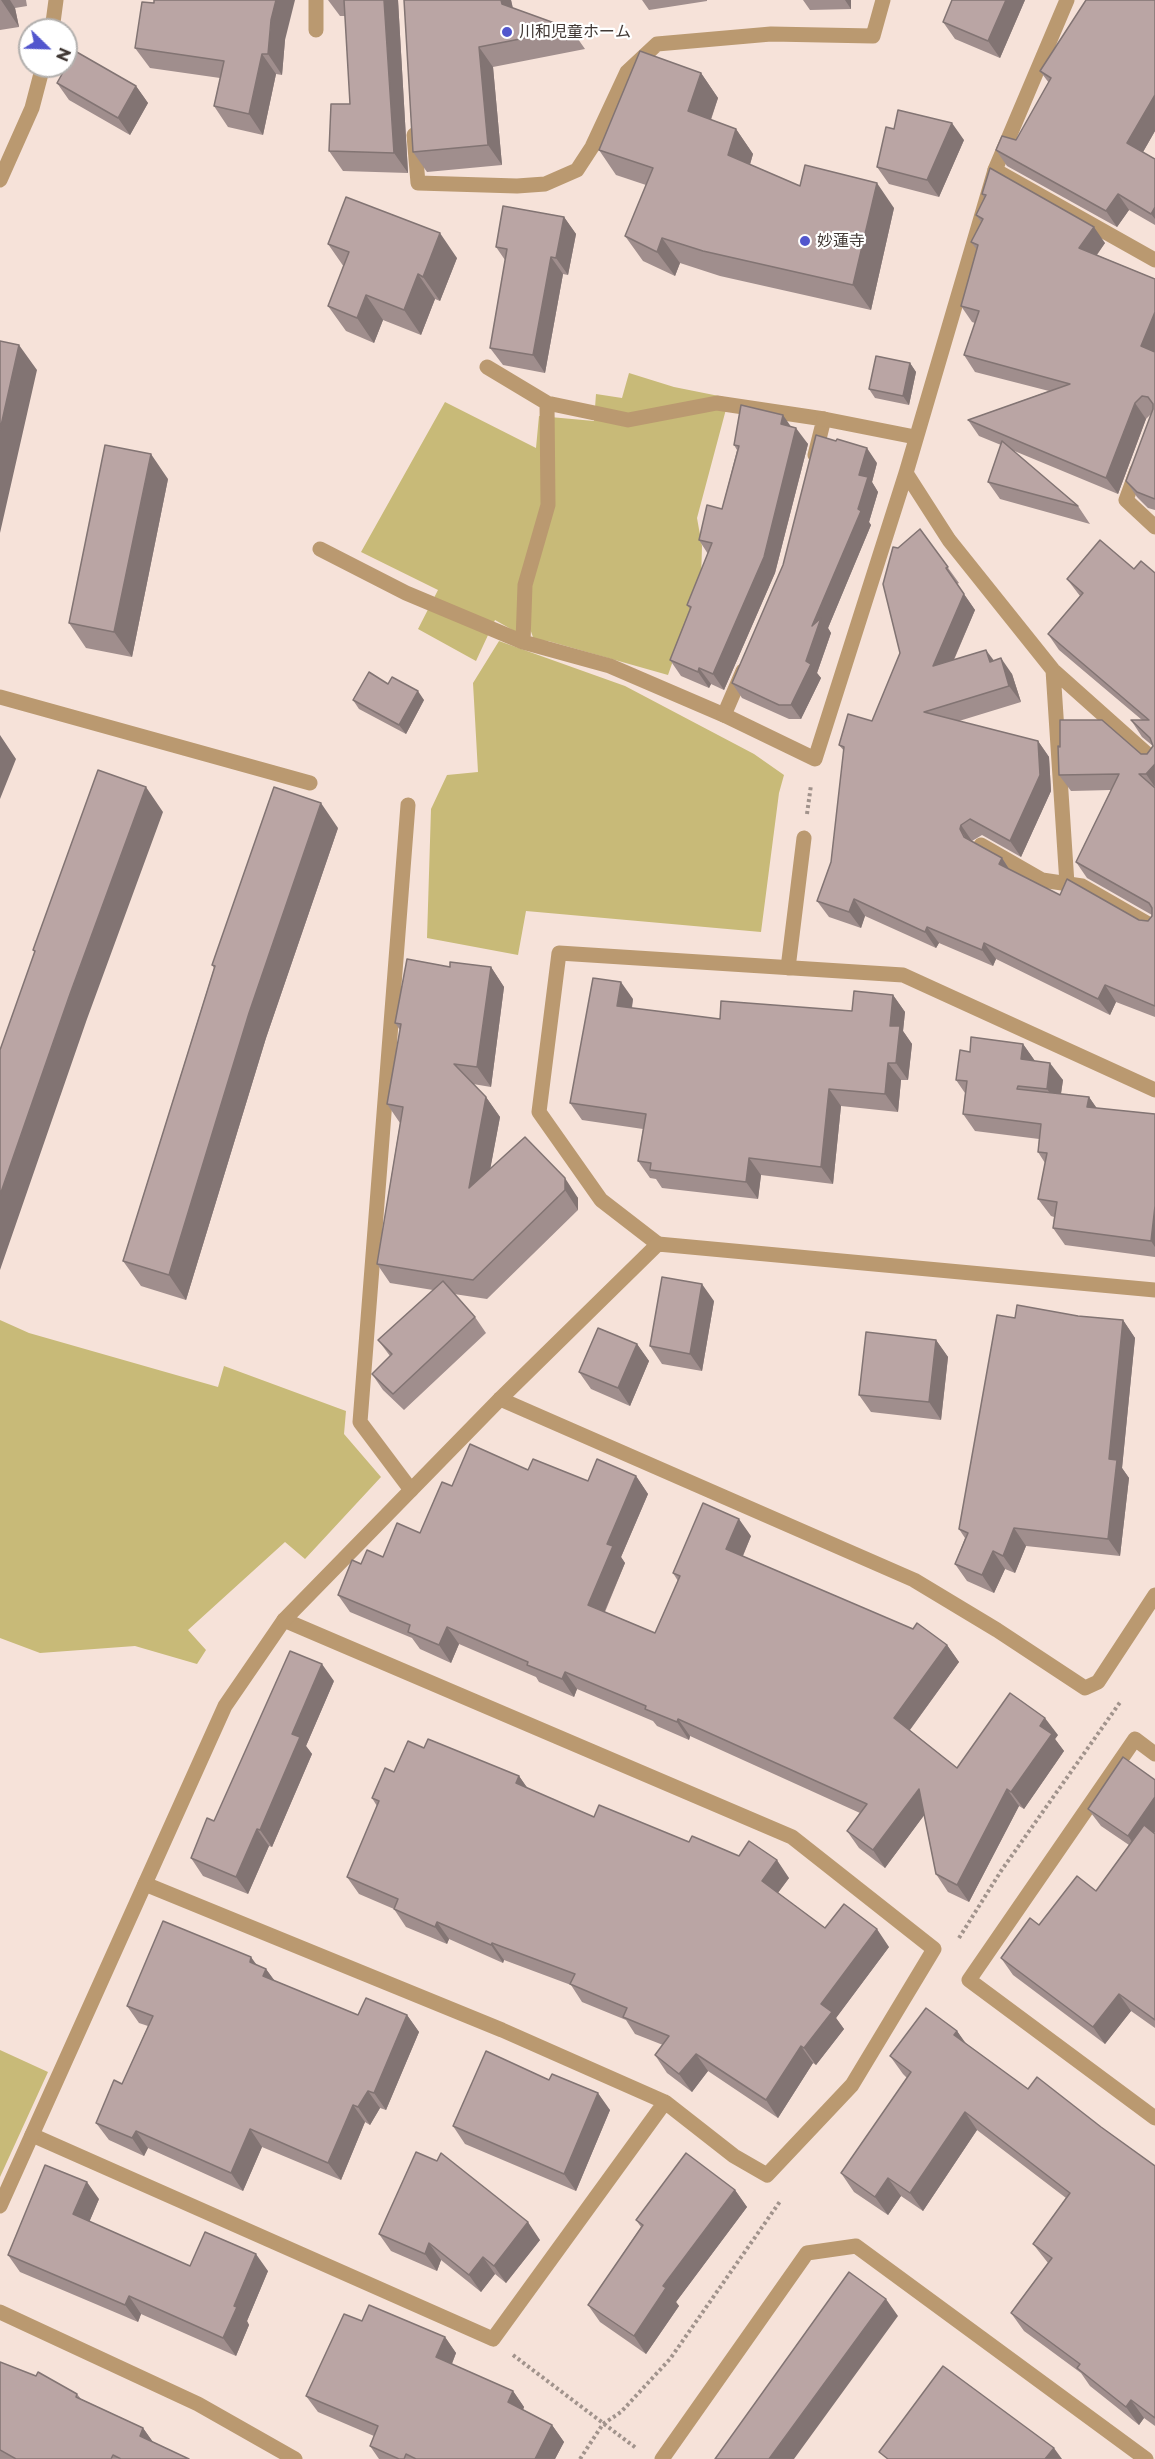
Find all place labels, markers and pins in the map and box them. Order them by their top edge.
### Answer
place label: 川和児童ホーム [519,22,631,42]
marker: 川和児童ホーム [500,25,514,39]
place label: 妙蓮寺 [817,231,865,251]
marker: 妙蓮寺 [798,234,812,248]

